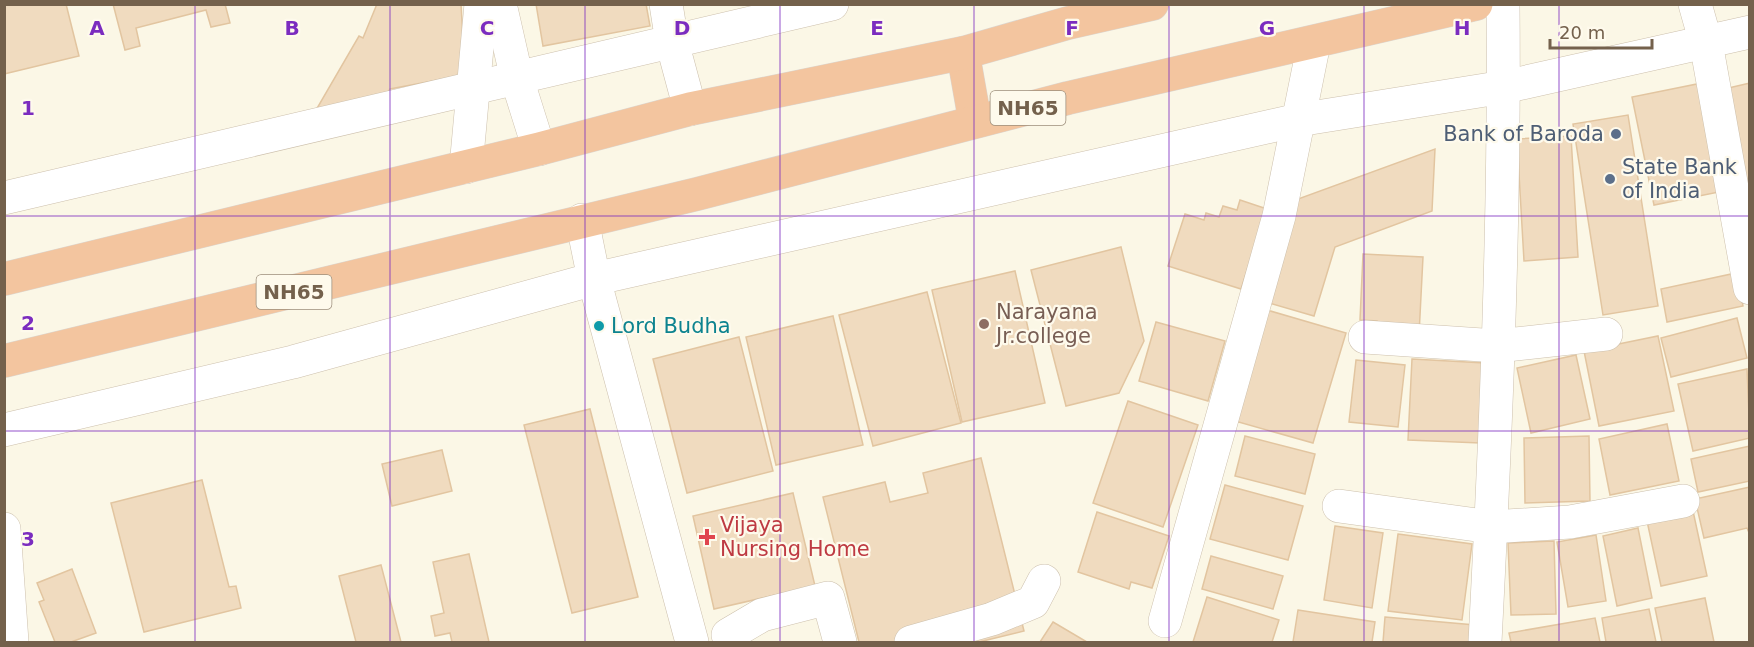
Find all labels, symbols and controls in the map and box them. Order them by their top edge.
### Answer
scale bar [1550,12,1652,50]
text: A [89,16,105,40]
text: B [284,16,300,40]
text: C [480,16,494,40]
text: D [674,16,690,40]
text: E [870,16,884,40]
text: F [1065,16,1079,40]
text: G [1259,16,1275,40]
text: H [1454,16,1470,40]
text: 20 m [1559,22,1605,43]
road number: NH65 [990,91,1066,125]
text: 1 [21,96,35,120]
place label: Bank of Baroda [1443,122,1604,146]
marker: Bank of Baroda [1609,127,1623,141]
place label: State Bank of India [1622,155,1738,203]
marker: State Bank of India [1603,172,1617,186]
road number: NH65 [256,275,332,309]
place label: Narayana Jr.college [994,300,1098,348]
text: 2 [21,311,35,335]
place label: Lord Budha [611,314,731,338]
marker: Narayana Jr.college [977,317,991,331]
marker: Lord Budha [592,319,606,333]
place label: Vijaya Nursing Home [720,513,870,561]
text: 3 [21,527,35,551]
marker: Vijaya Nursing Home [698,528,716,546]

